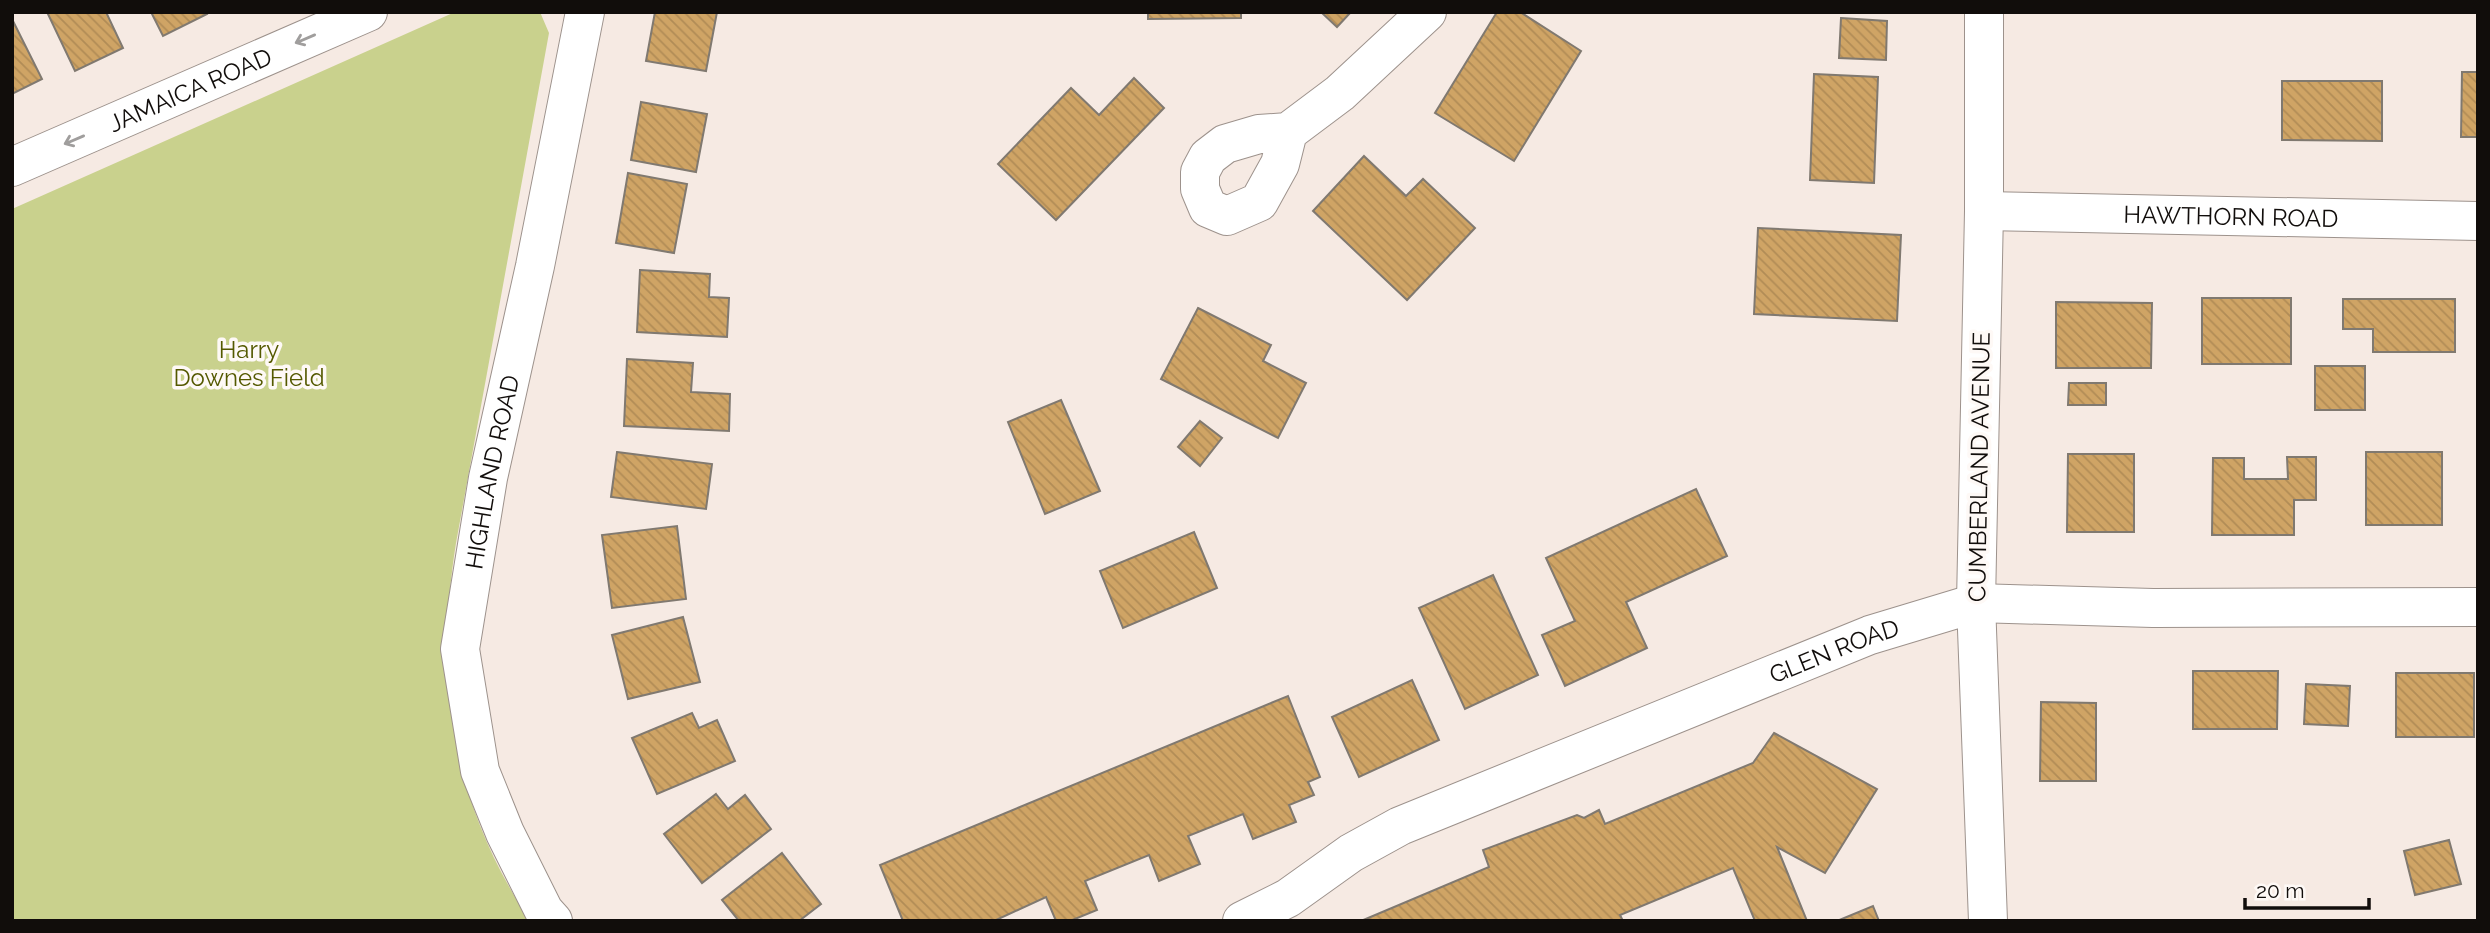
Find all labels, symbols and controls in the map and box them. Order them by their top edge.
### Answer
one-way arrow [295,34,317,47]
street label: JAMAICA ROAD [104,41,276,138]
one-way arrow [64,134,85,147]
street label: HAWTHORN ROAD [2123,199,2339,233]
street label: CUMBERLAND AVENUE [1962,332,1996,602]
park label: Harry Downes Field [173,335,325,392]
street label: HIGHLAND ROAD [459,372,525,571]
street label: GLEN ROAD [1765,613,1902,689]
scale bar [2245,866,2369,910]
text: 20 m [2256,878,2304,903]

